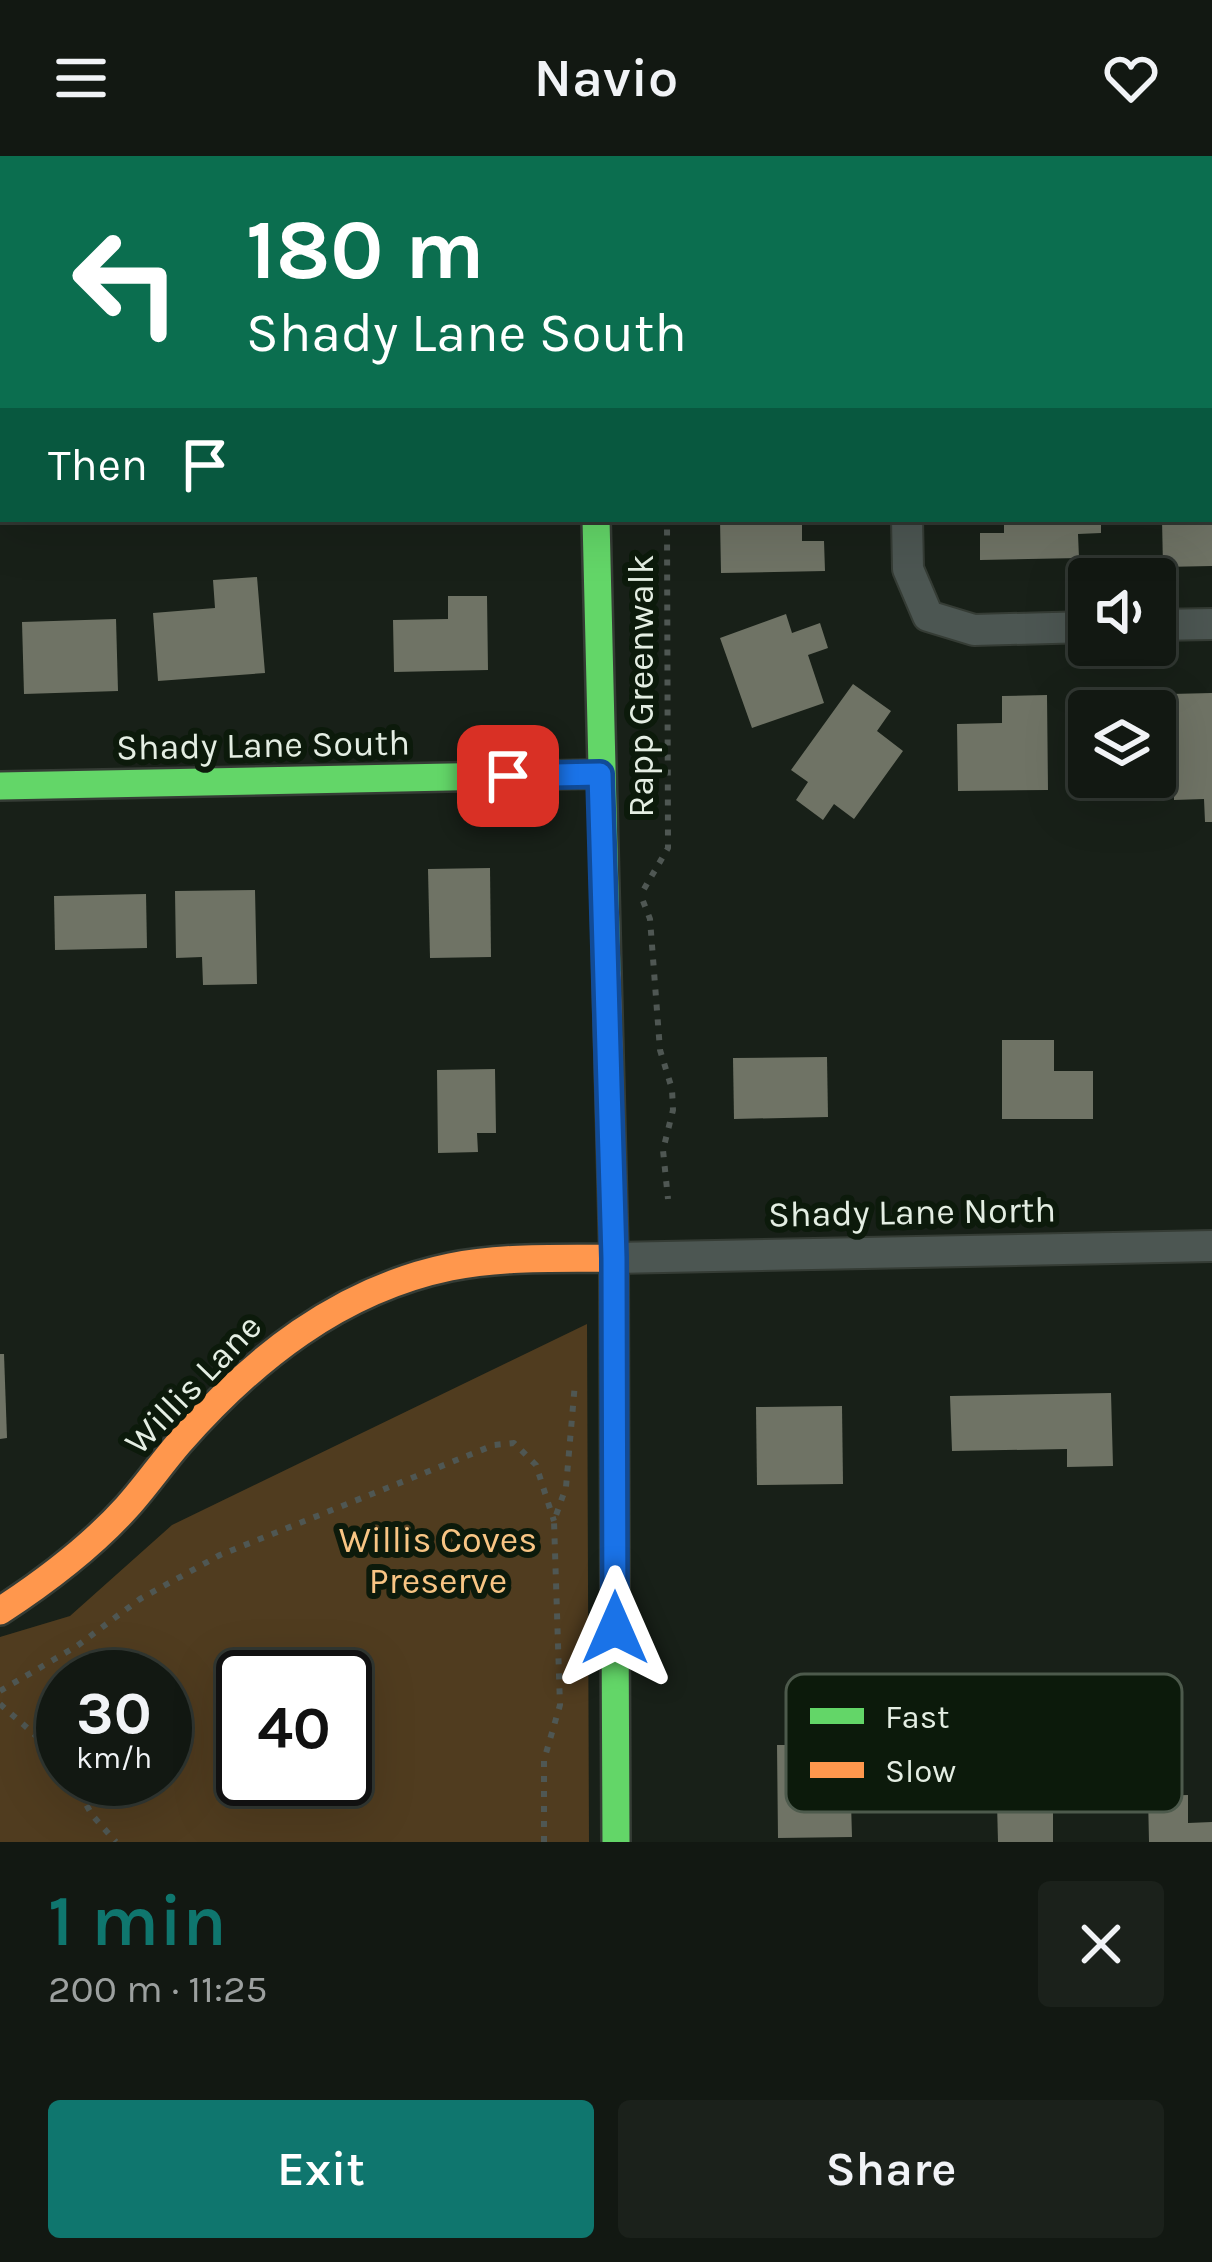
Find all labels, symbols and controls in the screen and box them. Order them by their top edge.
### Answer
icon: menu [48,45,114,111]
icon: heart [1098,45,1164,111]
text: Navio [534,46,678,110]
text: 180 m [246,201,484,299]
icon: left [48,204,204,360]
text: Shady Lane South [246,301,687,365]
icon: arrive [172,432,238,498]
text: Then [48,439,148,491]
street label: Rapp Greenwalk [620,554,662,818]
map controls [1068,558,1176,798]
button: sound [1068,558,1176,666]
button: layers [1068,690,1176,798]
street label: Shady Lane South [116,721,410,769]
pin [457,725,559,827]
icon: arrive [475,743,541,809]
street label: Shady Lane North [768,1188,1056,1236]
street label: Willis Lane [116,1305,270,1463]
park label: Willis Coves Preserve [339,1519,537,1602]
position arrow [552,1565,678,1691]
speed limit sign: 40 [216,1650,372,1806]
legend [786,1674,1182,1812]
text: 30 [76,1678,152,1748]
text: Fast [885,1698,949,1736]
text: km/h [76,1740,152,1776]
text: Slow [885,1752,956,1790]
text: 1 min [48,1879,227,1963]
button: close [1038,1881,1164,2007]
text: 200 m · 11:25 [48,1966,268,2012]
button: Exit [48,2100,594,2238]
button: Share [618,2100,1164,2238]

